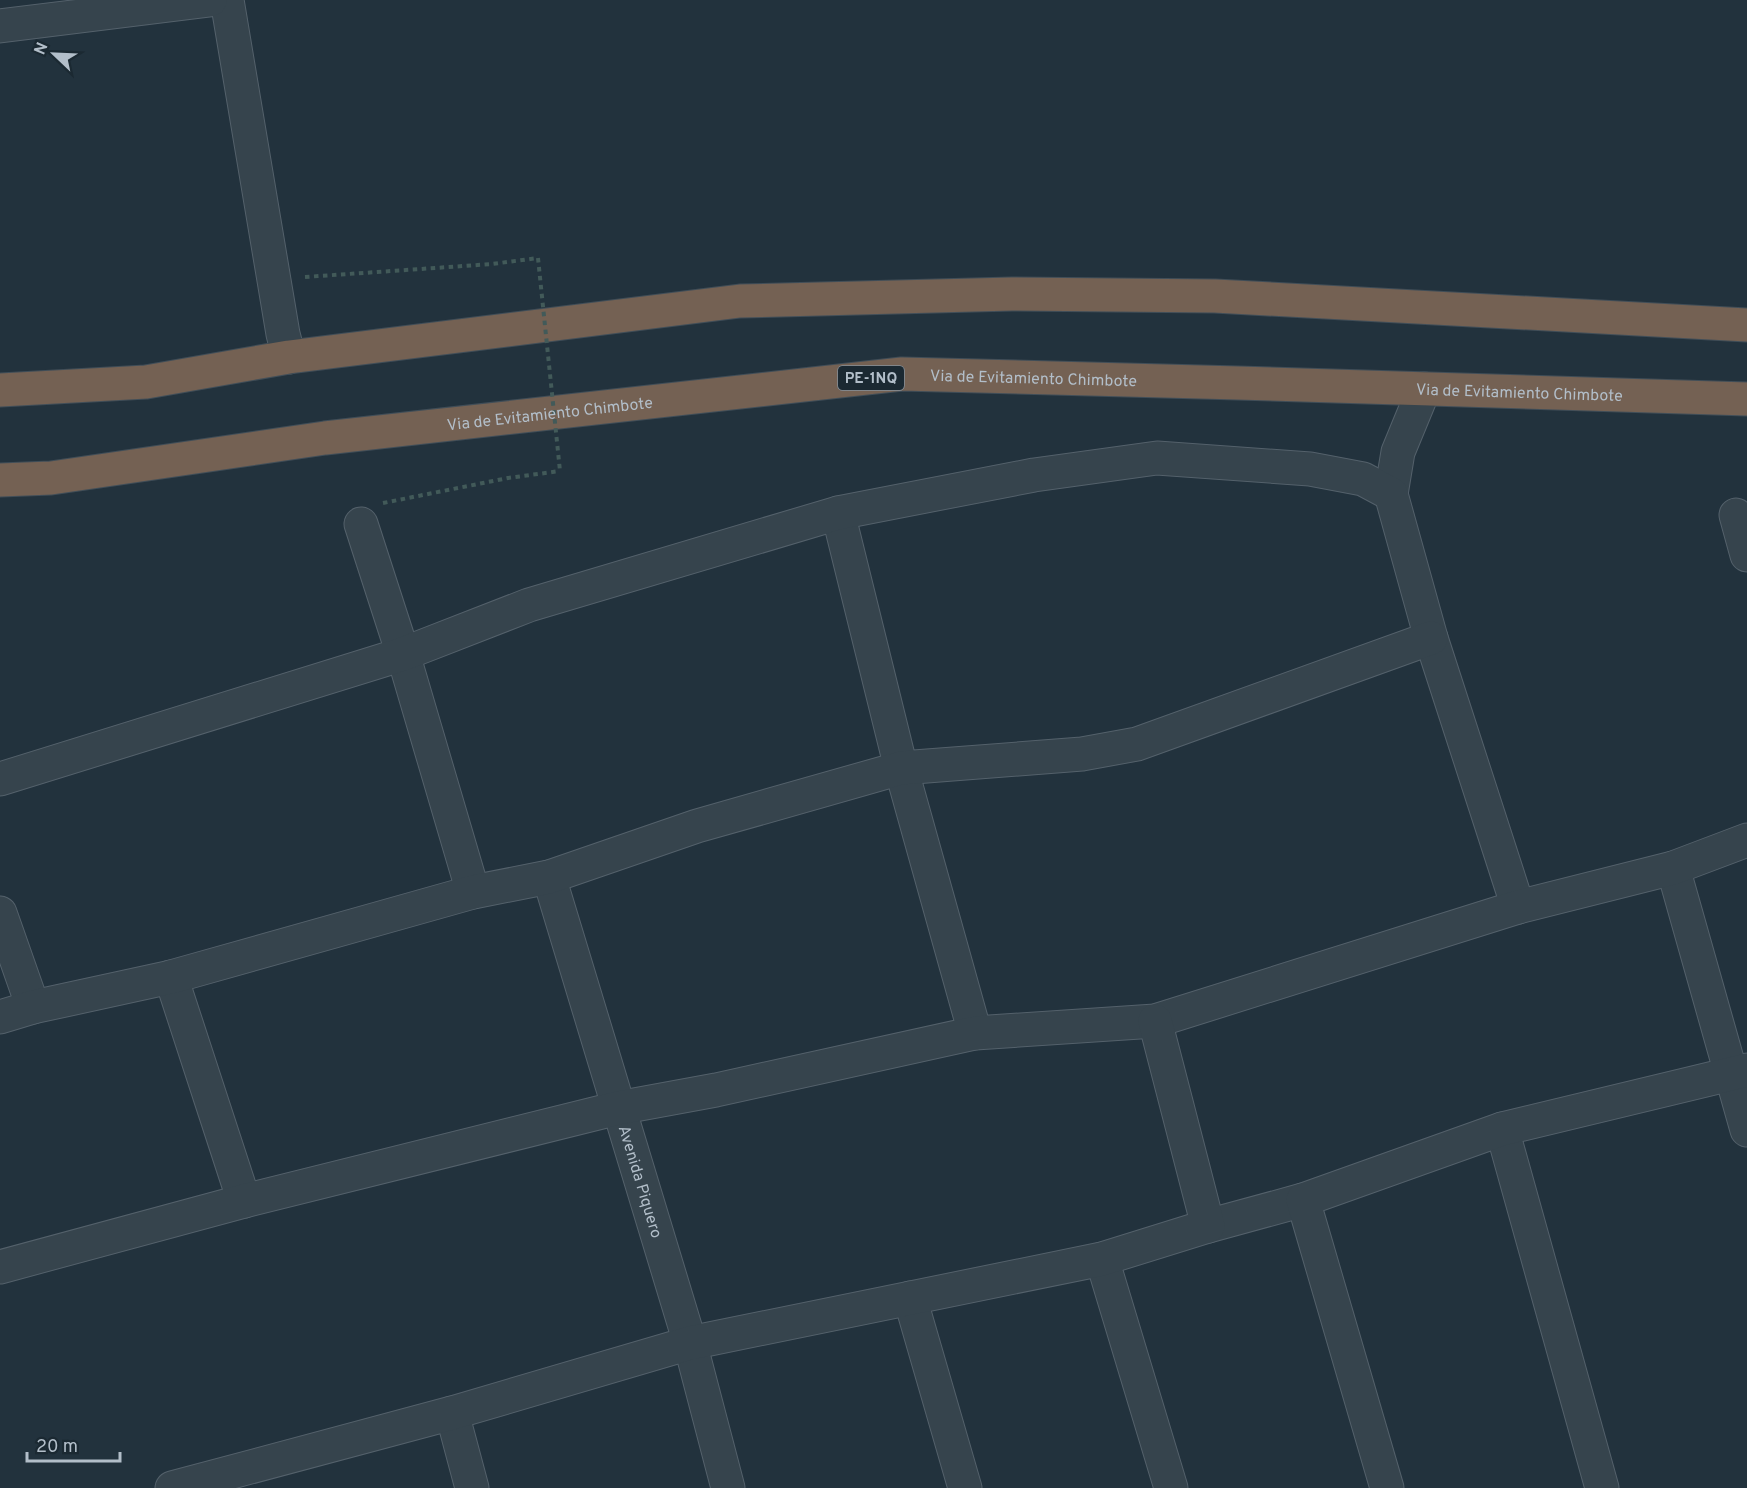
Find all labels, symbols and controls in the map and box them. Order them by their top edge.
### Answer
north arrow [24,24,84,84]
text: N [31,40,53,58]
road number: PE-1NQ [838,366,904,390]
street label: Via de Evitamiento Chimbote [930,367,1137,392]
street label: Via de Evitamiento Chimbote [1415,381,1623,407]
street label: Via de Evitamiento Chimbote [446,394,654,436]
street label: Avenida Piquero [613,1123,666,1241]
scale bar [27,1425,120,1463]
text: 20 m [36,1436,78,1459]

